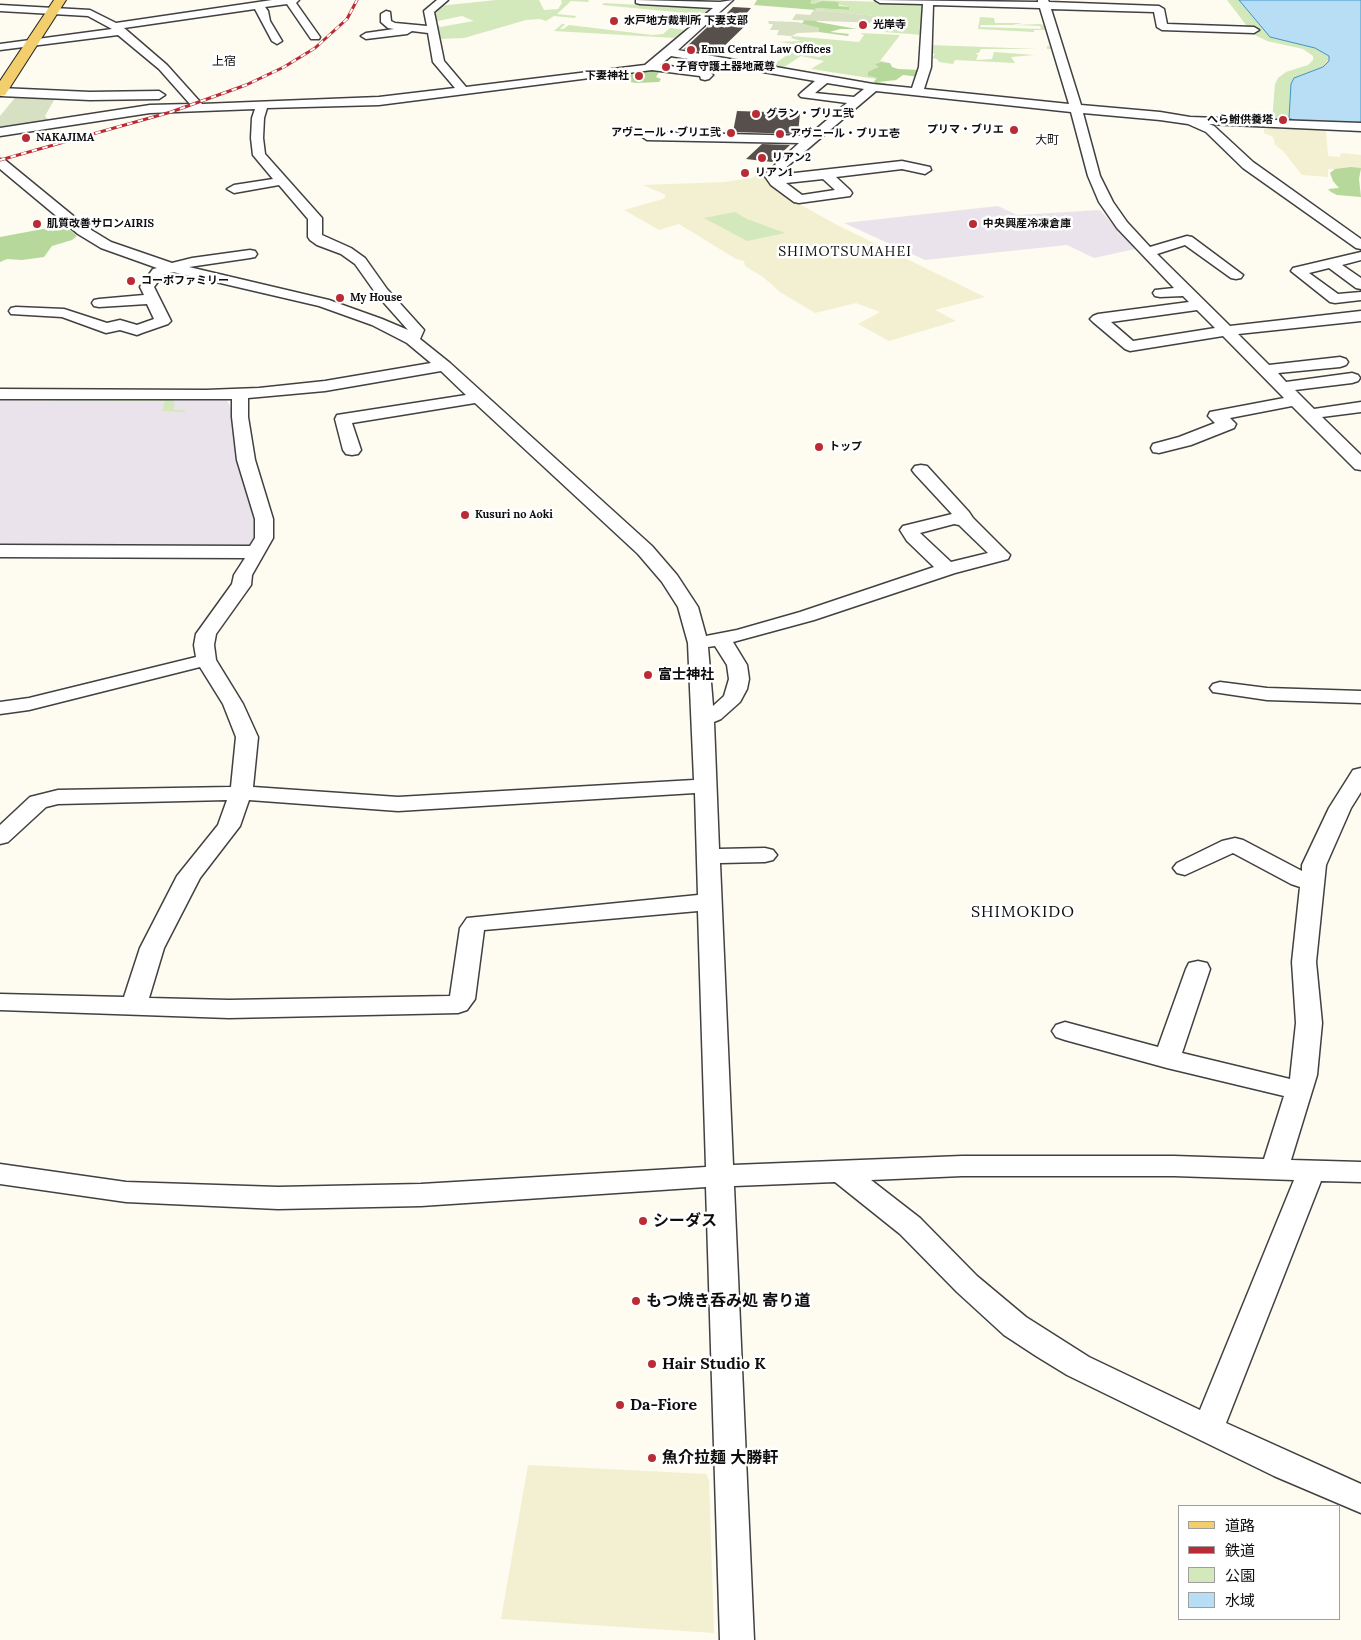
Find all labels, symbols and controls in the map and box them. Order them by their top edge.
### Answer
place label: 水戸地方裁判所 下妻支部 [624,14,748,28]
marker: 水戸地方裁判所 下妻支部 [608,15,620,27]
place label: 光岸寺 [873,18,906,32]
marker: 光岸寺 [857,19,869,31]
place label: Emu Central Law Offices [701,43,831,57]
marker: Emu Central Law Offices [685,44,697,56]
district label: 上宿 [212,55,236,69]
place label: 子育守護土器地蔵尊 [676,60,775,74]
marker: 子育守護土器地蔵尊 [660,61,672,73]
place label: 下妻神社 [585,69,629,83]
marker: 下妻神社 [633,70,645,82]
place label: グラン・ブリエ弐 [766,107,854,121]
marker: グラン・ブリエ弐 [750,108,762,120]
place label: へら鮒供養塔 [1207,113,1273,127]
marker: へら鮒供養塔 [1277,114,1289,126]
place label: プリマ・ブリエ [927,123,1004,137]
marker: プリマ・ブリエ [1008,124,1020,136]
place label: アヴニール・ブリエ弐 [611,126,721,140]
marker: アヴニール・ブリエ弐 [725,127,737,139]
place label: アヴニール・ブリエ壱 [790,127,900,141]
marker: アヴニール・ブリエ壱 [774,128,786,140]
place label: NAKAJIMA [36,131,94,145]
marker: NAKAJIMA [20,132,32,144]
district label: 大町 [1035,134,1059,148]
place label: リアン2 [772,151,811,165]
marker: リアン2 [756,152,768,164]
place label: リアン1 [755,166,792,180]
marker: リアン1 [739,167,751,179]
place label: 肌質改善サロンAIRIS [47,217,154,231]
place label: 中央興産冷凍倉庫 [983,217,1071,231]
marker: 肌質改善サロンAIRIS [31,218,43,230]
marker: 中央興産冷凍倉庫 [967,218,979,230]
district label: SHIMOTSUMAHEI [777,244,913,260]
place label: コーポファミリー [141,274,229,288]
marker: コーポファミリー [125,275,137,287]
place label: My House [350,291,402,305]
marker: My House [334,292,346,304]
place label: トップ [829,440,862,454]
marker: トップ [813,441,825,453]
place label: Kusuri no Aoki [475,508,553,522]
marker: Kusuri no Aoki [459,509,471,521]
place label: 富士神社 [658,667,714,683]
marker: 富士神社 [642,669,654,681]
district label: SHIMOKIDO [970,902,1076,922]
place label: シーダス [653,1211,717,1231]
marker: シーダス [637,1215,649,1227]
place label: もつ焼き呑み処 寄り道 [646,1291,810,1311]
marker: もつ焼き呑み処 寄り道 [630,1295,642,1307]
place label: Hair Studio K [662,1354,766,1374]
marker: Hair Studio K [646,1358,658,1370]
place label: Da-Fiore [630,1395,697,1415]
marker: Da-Fiore [614,1399,626,1411]
place label: 魚介拉麺 大勝軒 [662,1448,778,1468]
marker: 魚介拉麺 大勝軒 [646,1452,658,1464]
legend [1178,1505,1341,1620]
text: 道路 [1225,1516,1255,1535]
text: 鉄道 [1225,1541,1255,1560]
text: 公園 [1225,1566,1255,1585]
text: 水域 [1225,1591,1255,1610]

